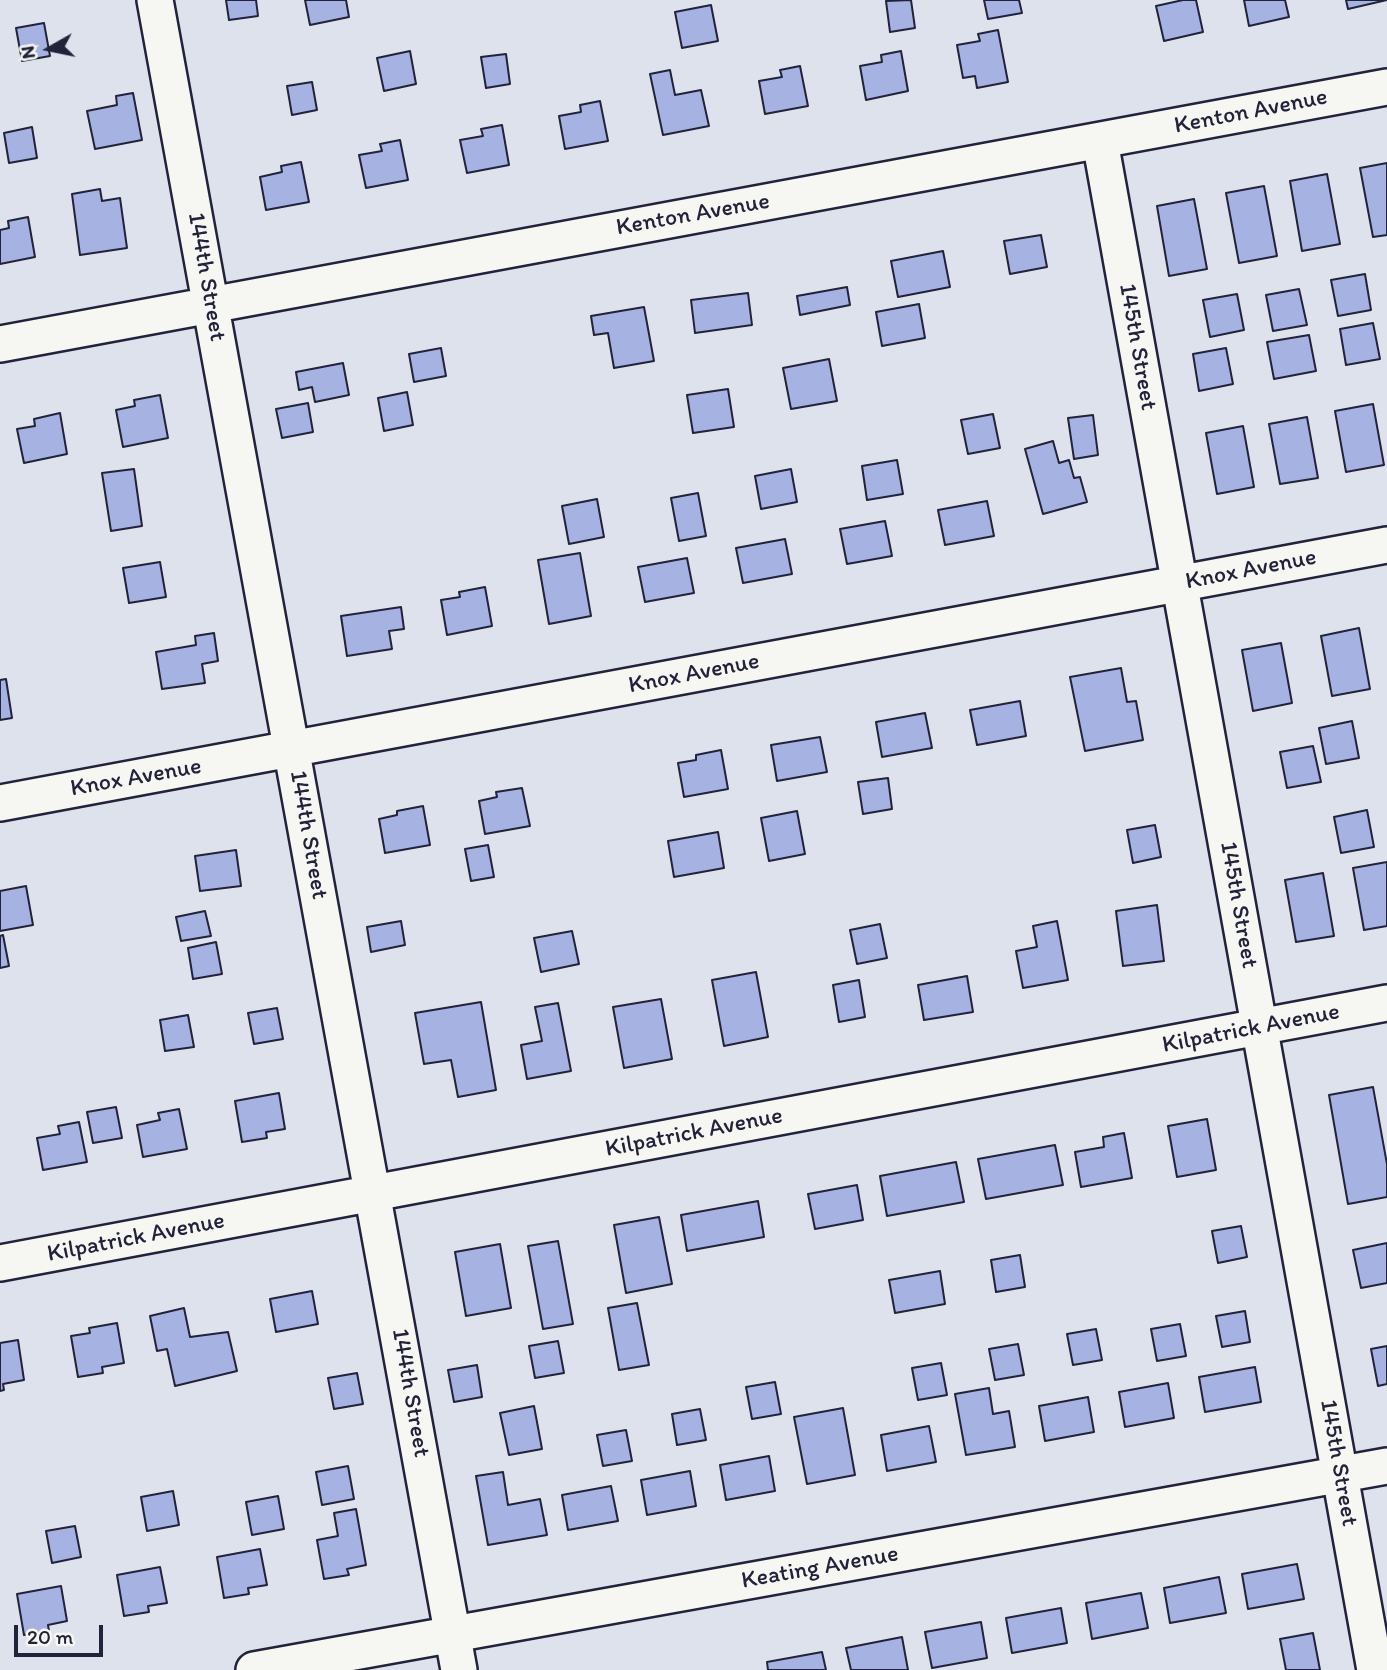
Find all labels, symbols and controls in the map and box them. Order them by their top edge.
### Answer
north arrow [14,14,84,84]
text: N [15,44,40,61]
street label: Kenton Avenue [1172,83,1330,141]
street label: Kenton Avenue [614,187,772,243]
street label: 144th Street [181,210,231,344]
street label: 145th Street [1112,281,1162,413]
street label: Knox Avenue [1183,543,1319,597]
street label: Knox Avenue [626,647,762,701]
street label: Knox Avenue [68,752,204,804]
street label: 144th Street [283,768,333,902]
street label: 145th Street [1213,839,1263,971]
street label: Kilpatrick Avenue [1160,998,1342,1060]
street label: Kilpatrick Avenue [603,1102,785,1164]
street label: Kilpatrick Avenue [45,1207,227,1269]
street label: 144th Street [385,1326,435,1460]
street label: 145th Street [1313,1397,1363,1529]
street label: Keating Avenue [739,1540,901,1596]
scale bar [18,1610,107,1654]
text: 20 m [27,1624,73,1649]

